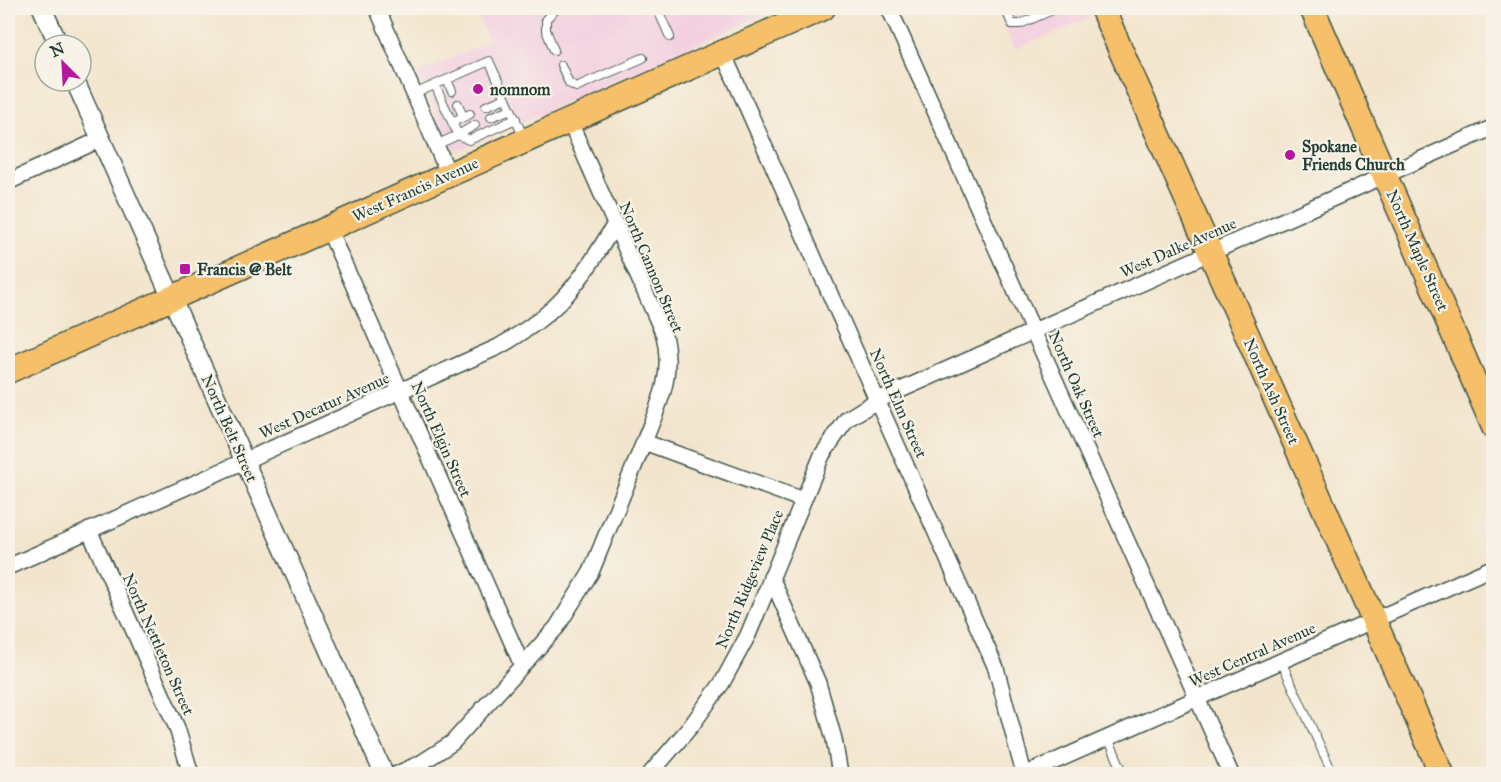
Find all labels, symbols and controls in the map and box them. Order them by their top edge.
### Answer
north arrow [33,33,93,93]
text: N [47,38,68,61]
place label: nomnom [490,80,551,99]
marker: nomnom [471,82,485,96]
place label: Spokane Friends Church [1302,137,1405,174]
marker: Spokane Friends Church [1283,148,1297,162]
street label: West Francis Avenue [349,153,482,226]
street label: North Maple Street [1382,187,1453,314]
street label: North Cannon Street [615,199,688,336]
street label: West Dalke Avenue [1117,213,1240,282]
place label: Francis @ Belt [197,260,292,279]
marker: Francis @ Belt [178,262,192,276]
street label: North Oak Street [1044,328,1109,441]
street label: North Ash Street [1240,335,1304,447]
street label: North Elm Street [866,346,931,461]
street label: West Decatur Avenue [256,368,393,443]
street label: North Belt Street [197,371,262,485]
street label: North Elgin Street [407,378,476,501]
street label: North Ridgeview Place [712,506,788,652]
street label: North Nettleton Street [119,570,199,718]
street label: West Central Avenue [1186,618,1319,691]

